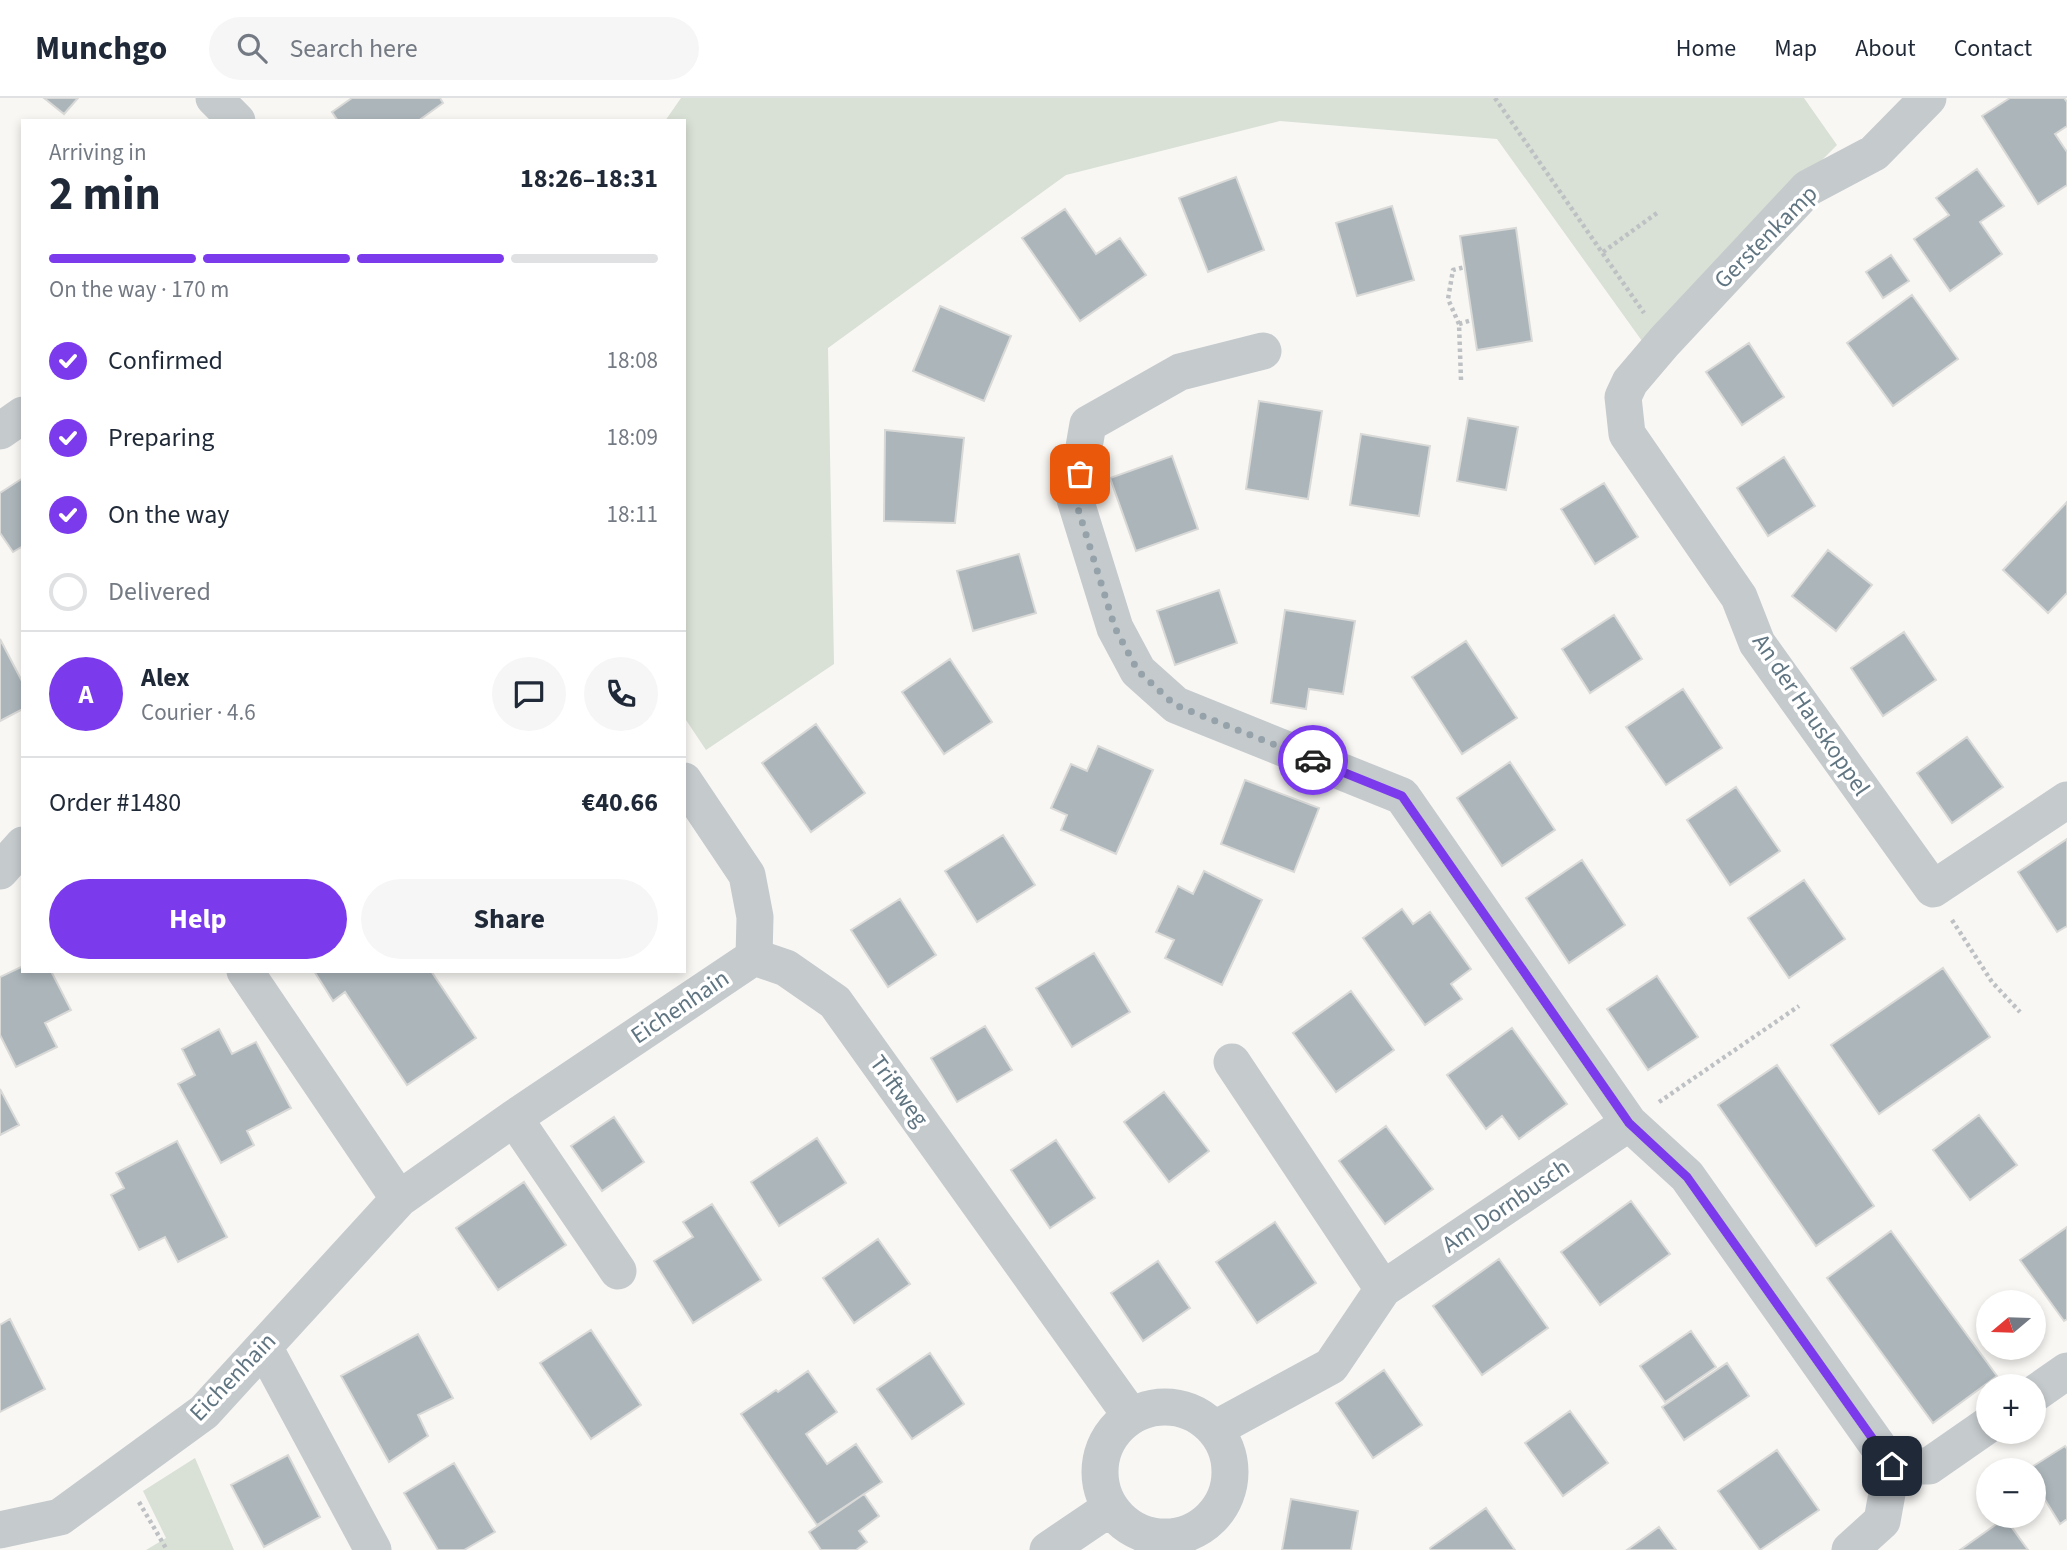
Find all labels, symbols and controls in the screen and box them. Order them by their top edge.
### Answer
search box [209,17,699,80]
text: Munchgo [35,25,167,72]
icon: search [233,29,271,67]
text: Search here [289,30,418,67]
text: Home [1676,31,1736,66]
text: Map [1774,31,1817,66]
text: About [1855,31,1916,66]
text: Contact [1954,31,2032,66]
text: Arriving in [49,136,147,169]
text: 18:26–18:31 [520,160,658,197]
text: 2 min [49,162,161,227]
street label: Gerstenkamp [1706,177,1826,297]
text: On the way · 170 m [49,273,229,306]
icon: check [49,342,87,380]
text: Confirmed [108,342,223,379]
text: 18:08 [607,344,658,377]
icon: check [49,419,87,457]
text: Preparing [108,419,214,456]
text: 18:09 [607,421,658,454]
pin [1050,444,1110,504]
icon: bag [1061,455,1099,493]
icon: check [49,496,87,534]
text: On the way [108,496,229,533]
text: 18:11 [607,498,658,531]
text: Delivered [108,573,211,610]
street label: An der Hauskoppel [1744,627,1878,803]
button: chat [492,657,566,731]
button: phone [584,657,658,731]
text: Alex [141,659,190,696]
text: A [79,676,93,713]
text: Courier · 4.6 [141,696,256,729]
courier [1278,725,1348,795]
icon: car [1294,741,1332,779]
text: Order #1480 [49,784,181,821]
text: €40.66 [582,784,658,821]
button: Help [49,879,347,959]
button: Share [361,879,658,959]
street label: Eichenhain [624,961,736,1053]
street label: Triftweg [861,1048,937,1134]
street label: Am Dornbusch [1435,1150,1577,1262]
north arrow [1976,1290,2046,1360]
map controls [1976,1290,2046,1528]
street label: Eichenhain [182,1325,284,1429]
button: + [1976,1374,2046,1444]
pin [1862,1436,1922,1496]
icon: home [1873,1447,1911,1485]
button: − [1976,1458,2046,1528]

